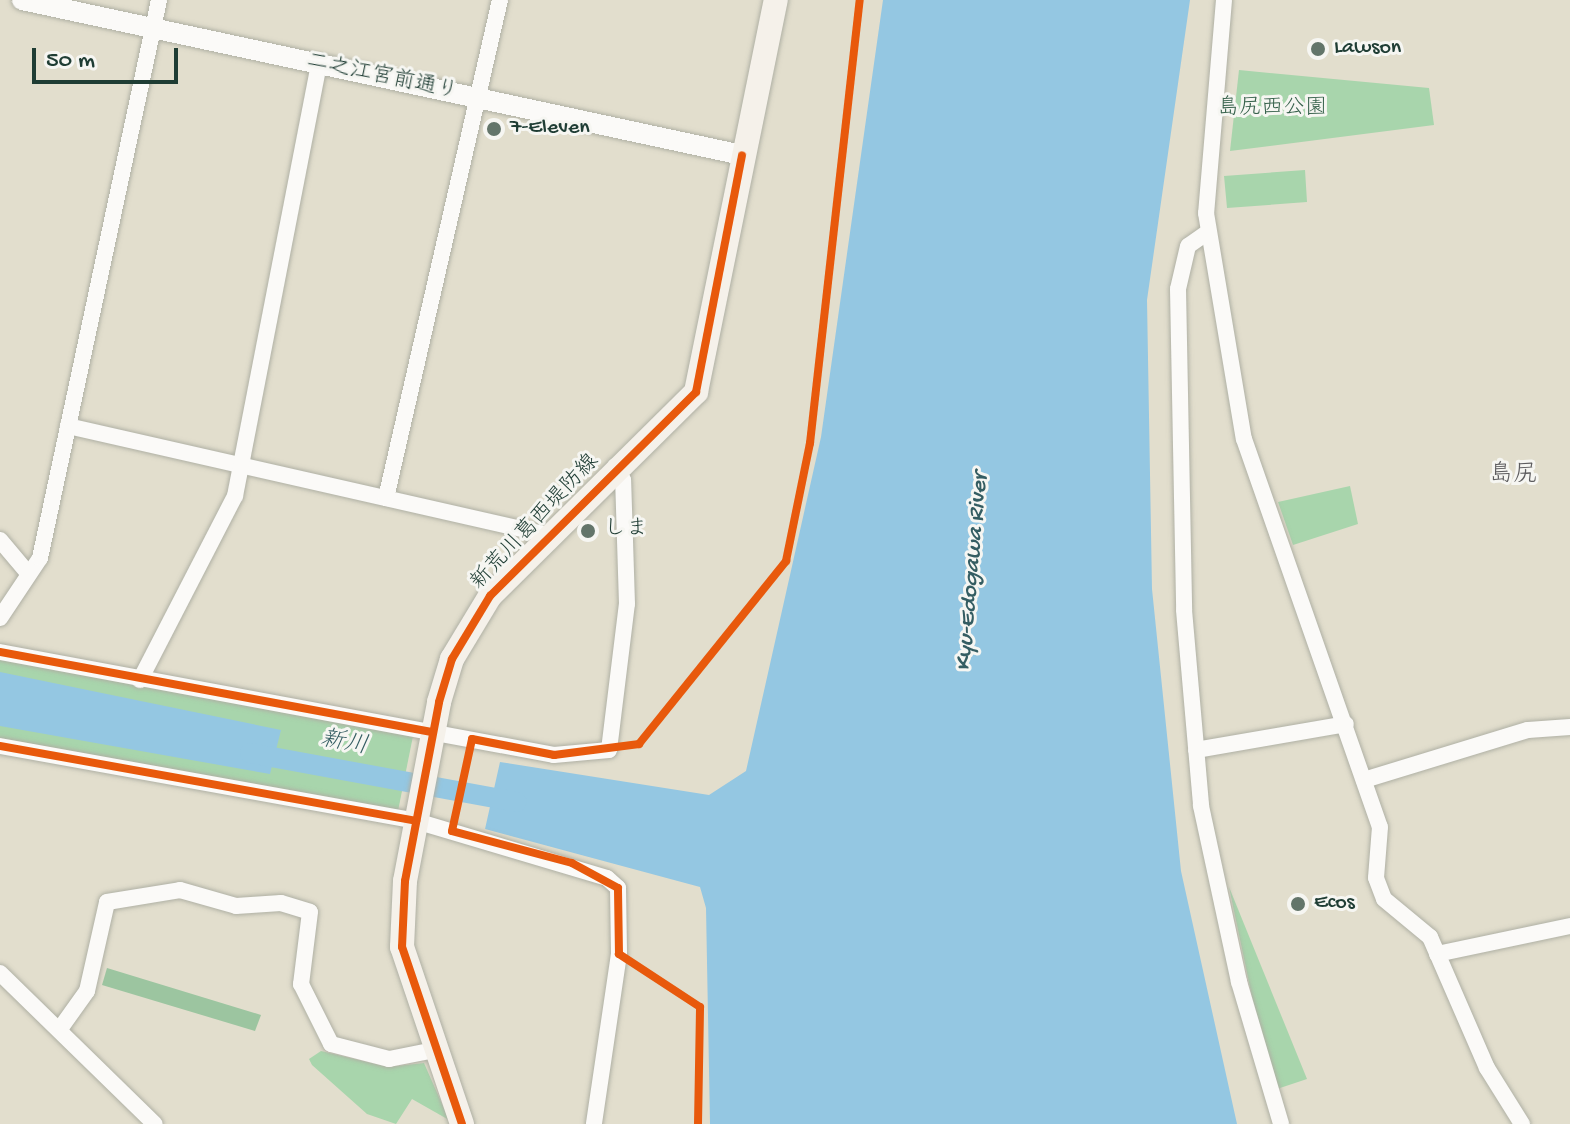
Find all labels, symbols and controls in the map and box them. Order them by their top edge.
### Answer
scale bar [36,32,182,82]
place label: Lawson [1334,36,1401,62]
marker: Lawson [1309,40,1327,58]
text: 50 m [46,47,95,76]
street label: 二之江宮前通り [304,49,460,107]
park label: 島尻西公園 [1217,97,1327,123]
place label: 7-Eleven [510,116,590,142]
marker: 7-Eleven [485,120,503,138]
street label: 新荒川葛西堤防線 [466,450,606,596]
district label: 島尻 [1489,462,1537,490]
water label: Kyu-Edogawa River [950,472,996,672]
place label: しま [604,518,648,544]
marker: しま [579,522,597,540]
water label: 新川 [318,726,370,762]
place label: Ecos [1314,891,1355,917]
marker: Ecos [1289,895,1307,913]

